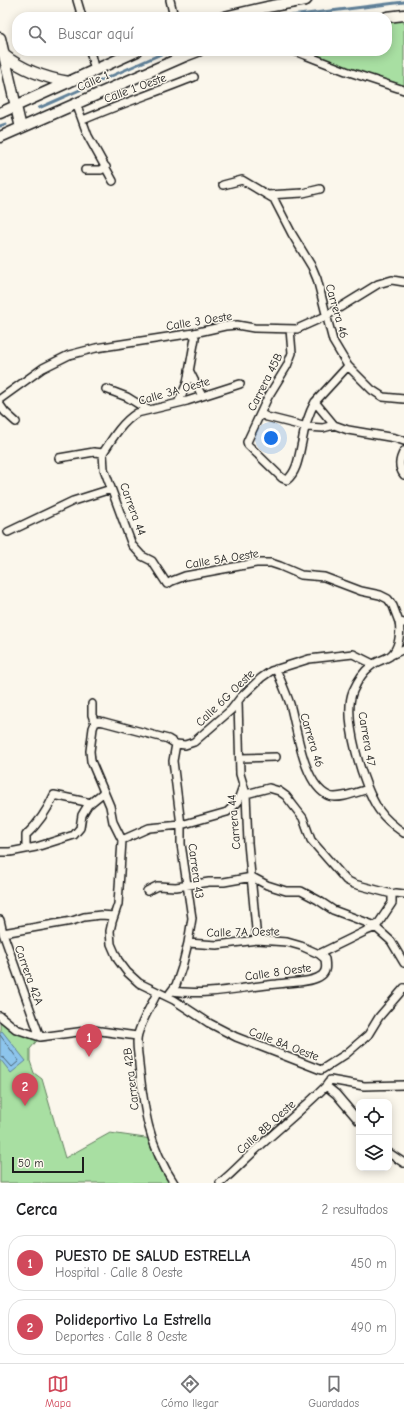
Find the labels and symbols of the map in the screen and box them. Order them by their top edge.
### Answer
street label: Calle 1 [75,68,111,94]
street label: Calle 1 Oeste [102,70,168,106]
street label: Carrera 46 [323,282,351,340]
street label: Calle 3 Oeste [165,309,233,333]
street label: Carrera 45B [244,351,286,413]
street label: Calle 3A Oeste [137,374,211,408]
your location [261,428,281,448]
street label: Carrera 44 [117,481,149,538]
street label: Calle 5A Oeste [184,546,260,572]
street label: Calle 6G Oeste [193,667,257,729]
street label: Carrera 46 [297,711,327,769]
street label: Carrera 47 [355,711,379,768]
street label: Carrera 44 [225,794,243,850]
street label: Carrera 43 [185,843,207,899]
street label: Calle 7A Oeste [206,924,280,940]
street label: Carrera 42A [12,943,46,1007]
street label: Calle 8 Oeste [244,960,312,984]
pin: 1 [76,1024,102,1057]
street label: Calle 8A Oeste [247,1024,321,1064]
street label: Carrera 42B [120,1047,142,1111]
pin: 2 [12,1073,38,1106]
street label: Calle 8B Oeste [234,1097,298,1157]
scale bar [12,1155,84,1174]

